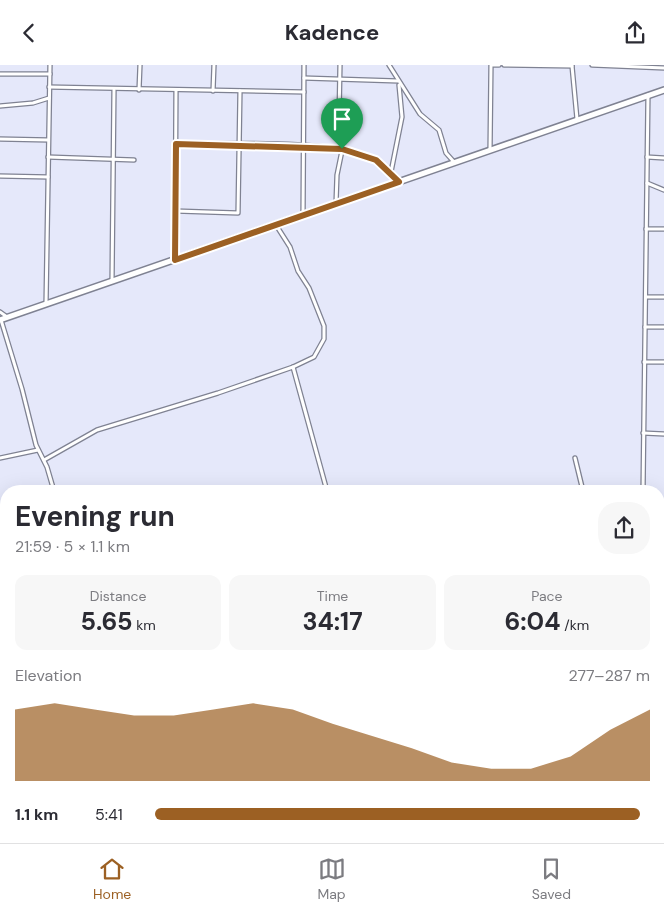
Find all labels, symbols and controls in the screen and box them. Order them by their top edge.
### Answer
text: Kadence [285,18,379,47]
icon: back [15,19,43,47]
icon: share [621,19,649,47]
pin [321,98,363,149]
icon: arrive [328,105,356,133]
text: Evening run [15,498,175,535]
button: share [598,502,650,554]
text: 21:59 · 5 × 1.1 km [15,536,130,557]
text: Distance [90,587,147,605]
text: Time [317,587,348,605]
text: Pace [531,587,563,605]
text: 5.65 [81,605,133,638]
text: 34:17 [302,605,363,638]
text: 6:04 [504,605,560,638]
text: km [133,616,156,634]
text: /km [560,616,589,634]
text: Elevation [15,665,82,686]
text: 277–287 m [568,665,650,686]
text: 1.1 km [15,804,58,825]
text: 5:41 [95,804,123,825]
tab: Home [93,855,131,903]
tab: Map [317,855,346,903]
tab: Saved [532,855,571,903]

